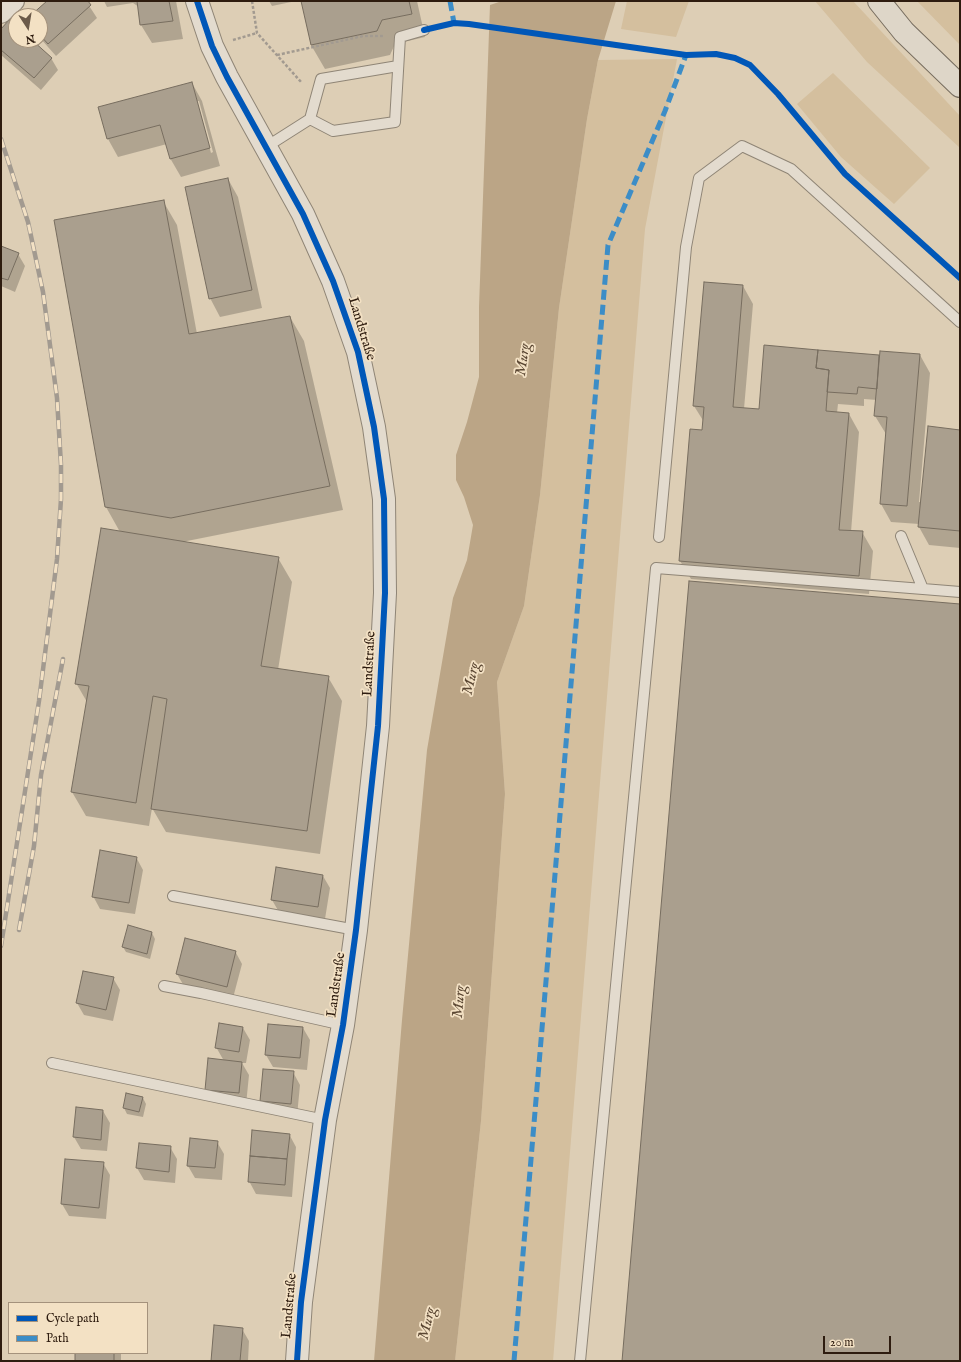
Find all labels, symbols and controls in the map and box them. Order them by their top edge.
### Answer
north arrow [8,8,48,48]
text: N [24,31,36,47]
street label: Landstraße [343,295,379,363]
water label: Murg [513,343,535,377]
street label: Landstraße [360,631,380,697]
water label: Murg [460,661,484,697]
street label: Landstraße [324,951,350,1019]
water label: Murg [450,985,470,1019]
street label: Landstraße [279,1273,301,1339]
legend [8,1302,148,1354]
water label: Murg [416,1306,440,1342]
text: Cycle path [46,1311,99,1326]
scale bar [825,1328,893,1354]
text: Path [46,1331,69,1346]
text: 20 m [830,1335,853,1350]

